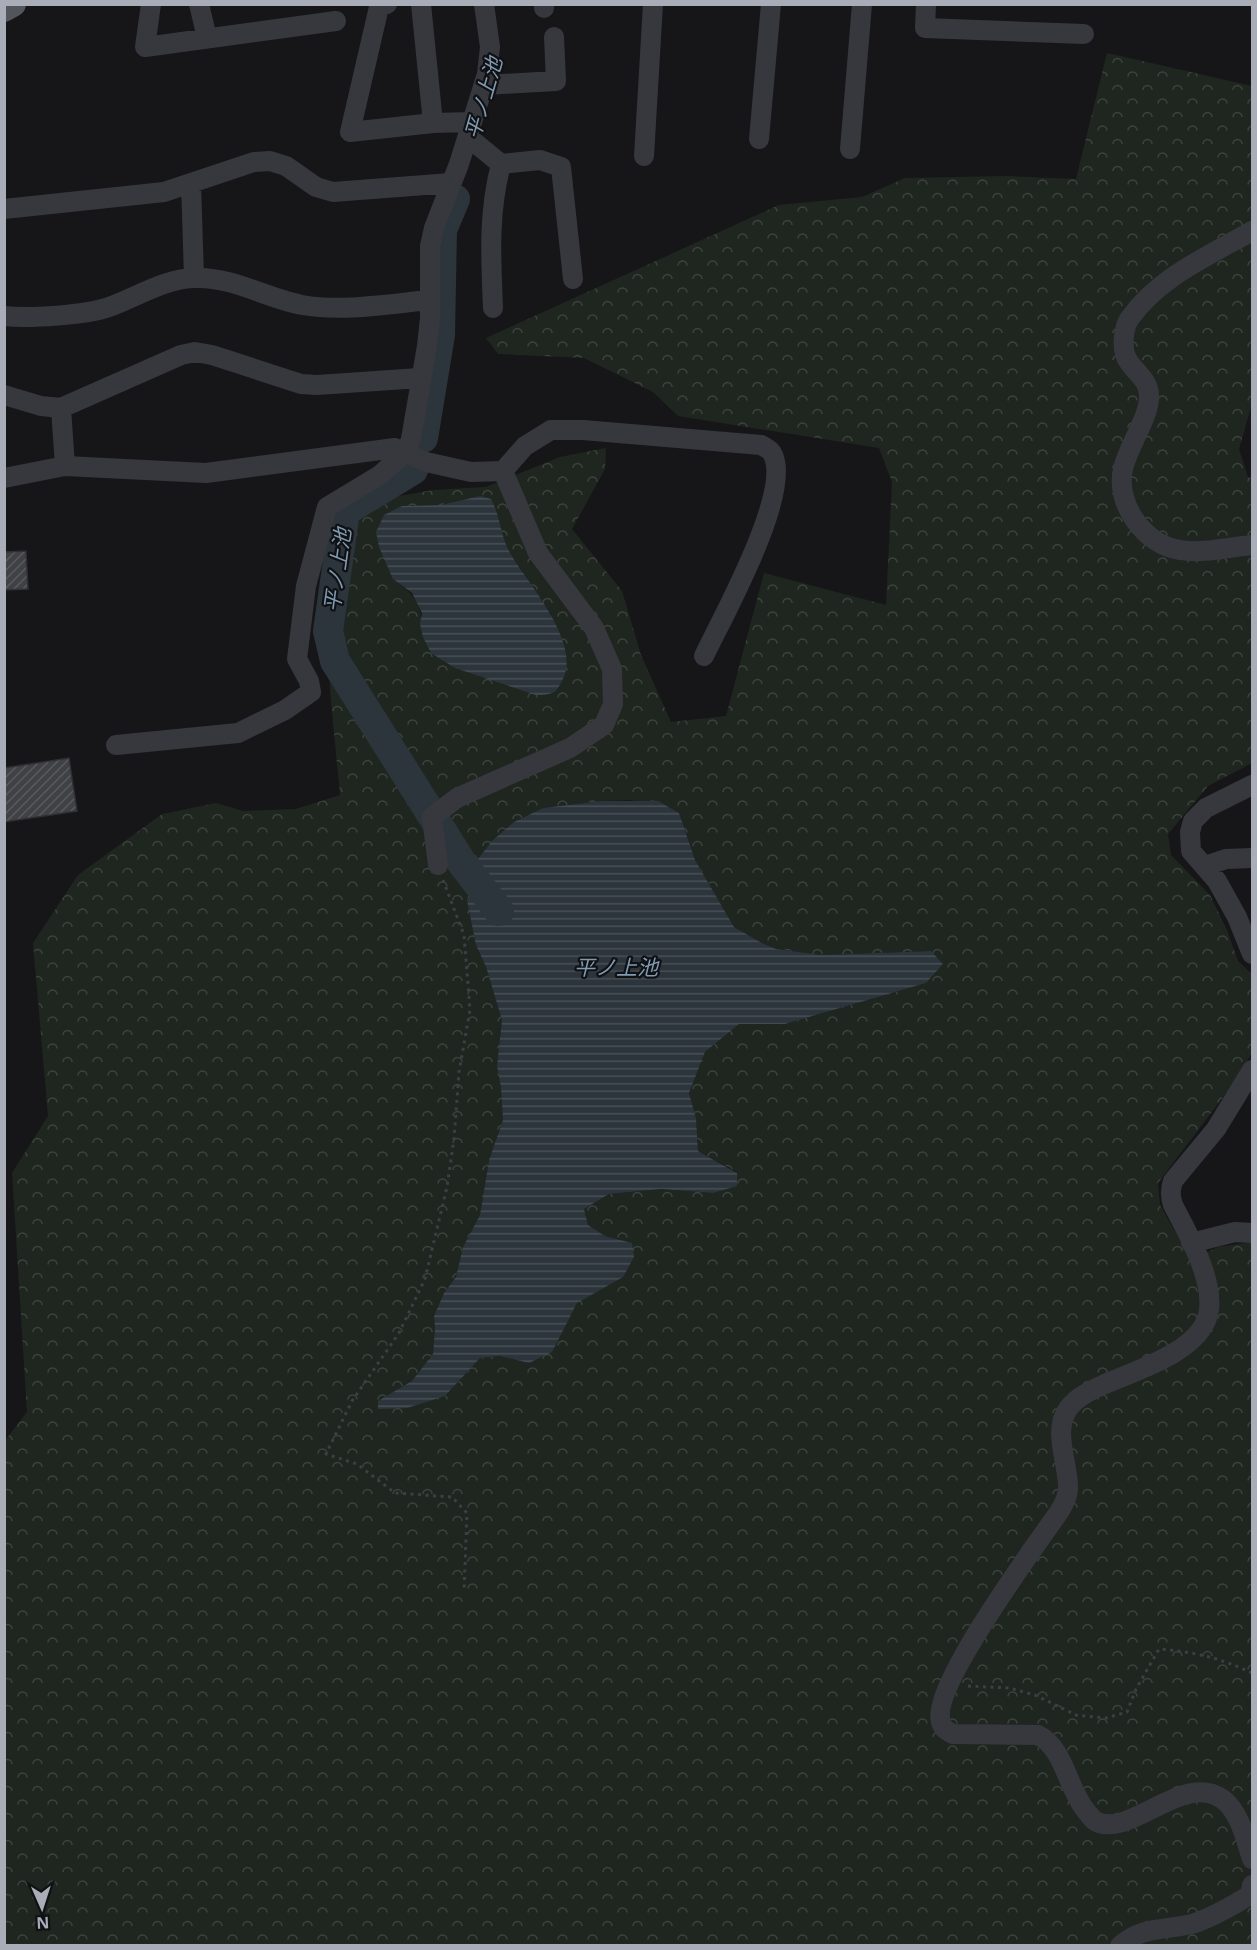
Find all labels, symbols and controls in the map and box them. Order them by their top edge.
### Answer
water label: 平ノ上池 [458,52,509,142]
water label: 平ノ上池 [317,524,357,614]
water label: 平ノ上池 [574,953,660,981]
north arrow [12,1878,72,1938]
text: N [36,1912,50,1934]

